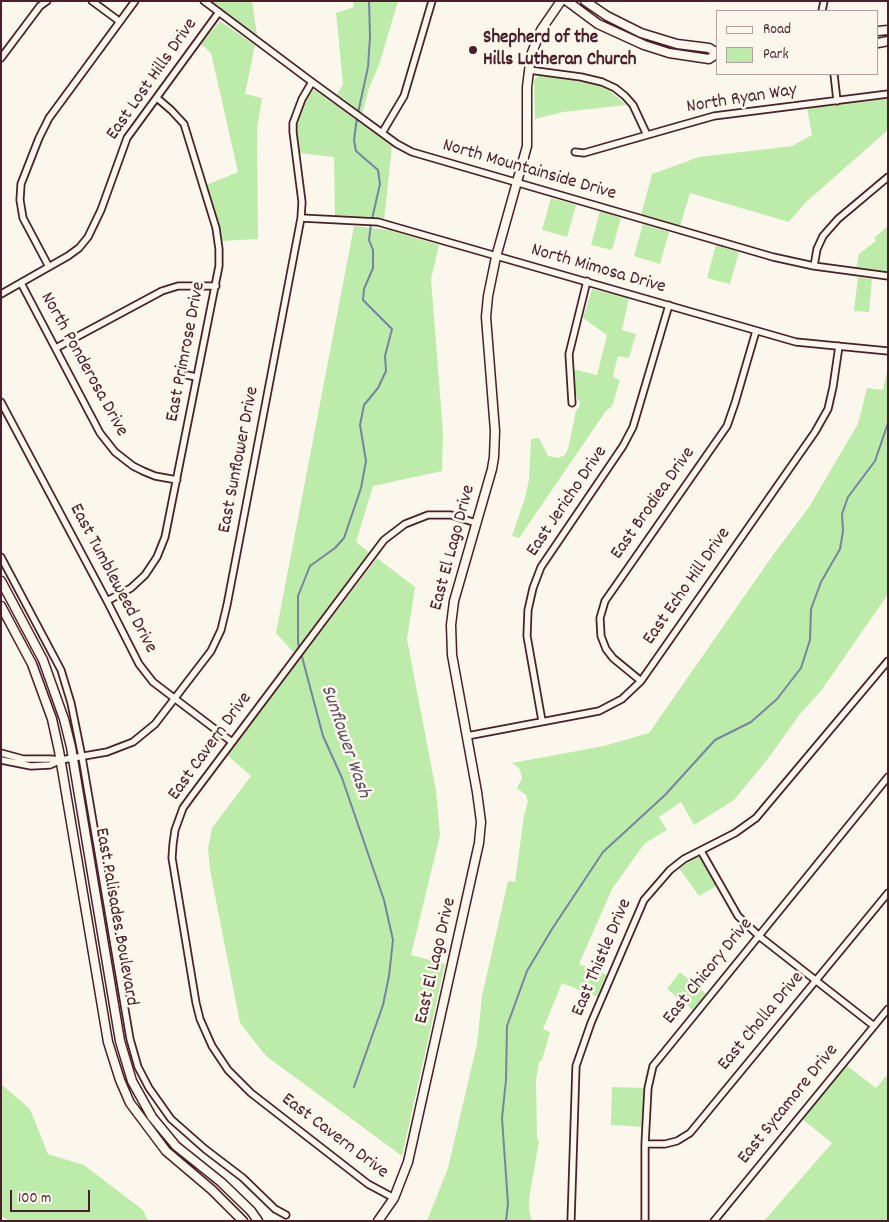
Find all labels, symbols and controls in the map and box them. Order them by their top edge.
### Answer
legend [716,10,879,75]
street label: East Lost Hills Drive [102,15,204,145]
text: Road [763,19,791,41]
place label: Shepherd of the Hills Lutheran Church [483,28,636,72]
marker: Shepherd of the Hills Lutheran Church [467,44,479,56]
text: Park [763,44,789,66]
street label: North Ryan Way [685,80,799,120]
street label: North Mountainside Drive [440,135,618,207]
street label: North Mimosa Drive [528,240,668,300]
street label: East Primrose Drive [162,280,212,424]
street label: North Ponderosa Drive [34,289,132,441]
street label: East Sunflower Drive [215,385,265,535]
street label: East Jericho Drive [523,442,613,562]
street label: East Brodiea Drive [607,443,701,565]
street label: East El Lago Drive [426,483,482,613]
street label: East Tumbleweed Drive [63,501,161,657]
street label: East Echo Hill Drive [639,524,737,650]
water label: Sunflower Wash [313,682,375,802]
street label: East Cavern Drive [164,688,258,806]
street label: East Palisades Boulevard [88,826,142,1008]
street label: East El Lago Drive [411,896,463,1026]
street label: East Thistle Drive [568,896,638,1020]
street label: East Chicory Drive [659,914,759,1030]
street label: East Cholla Drive [714,968,810,1076]
street label: East Sycamore Drive [734,1041,844,1169]
street label: East Cavern Drive [276,1089,392,1185]
scale bar [12,1180,92,1212]
text: 100 m [18,1188,51,1210]

